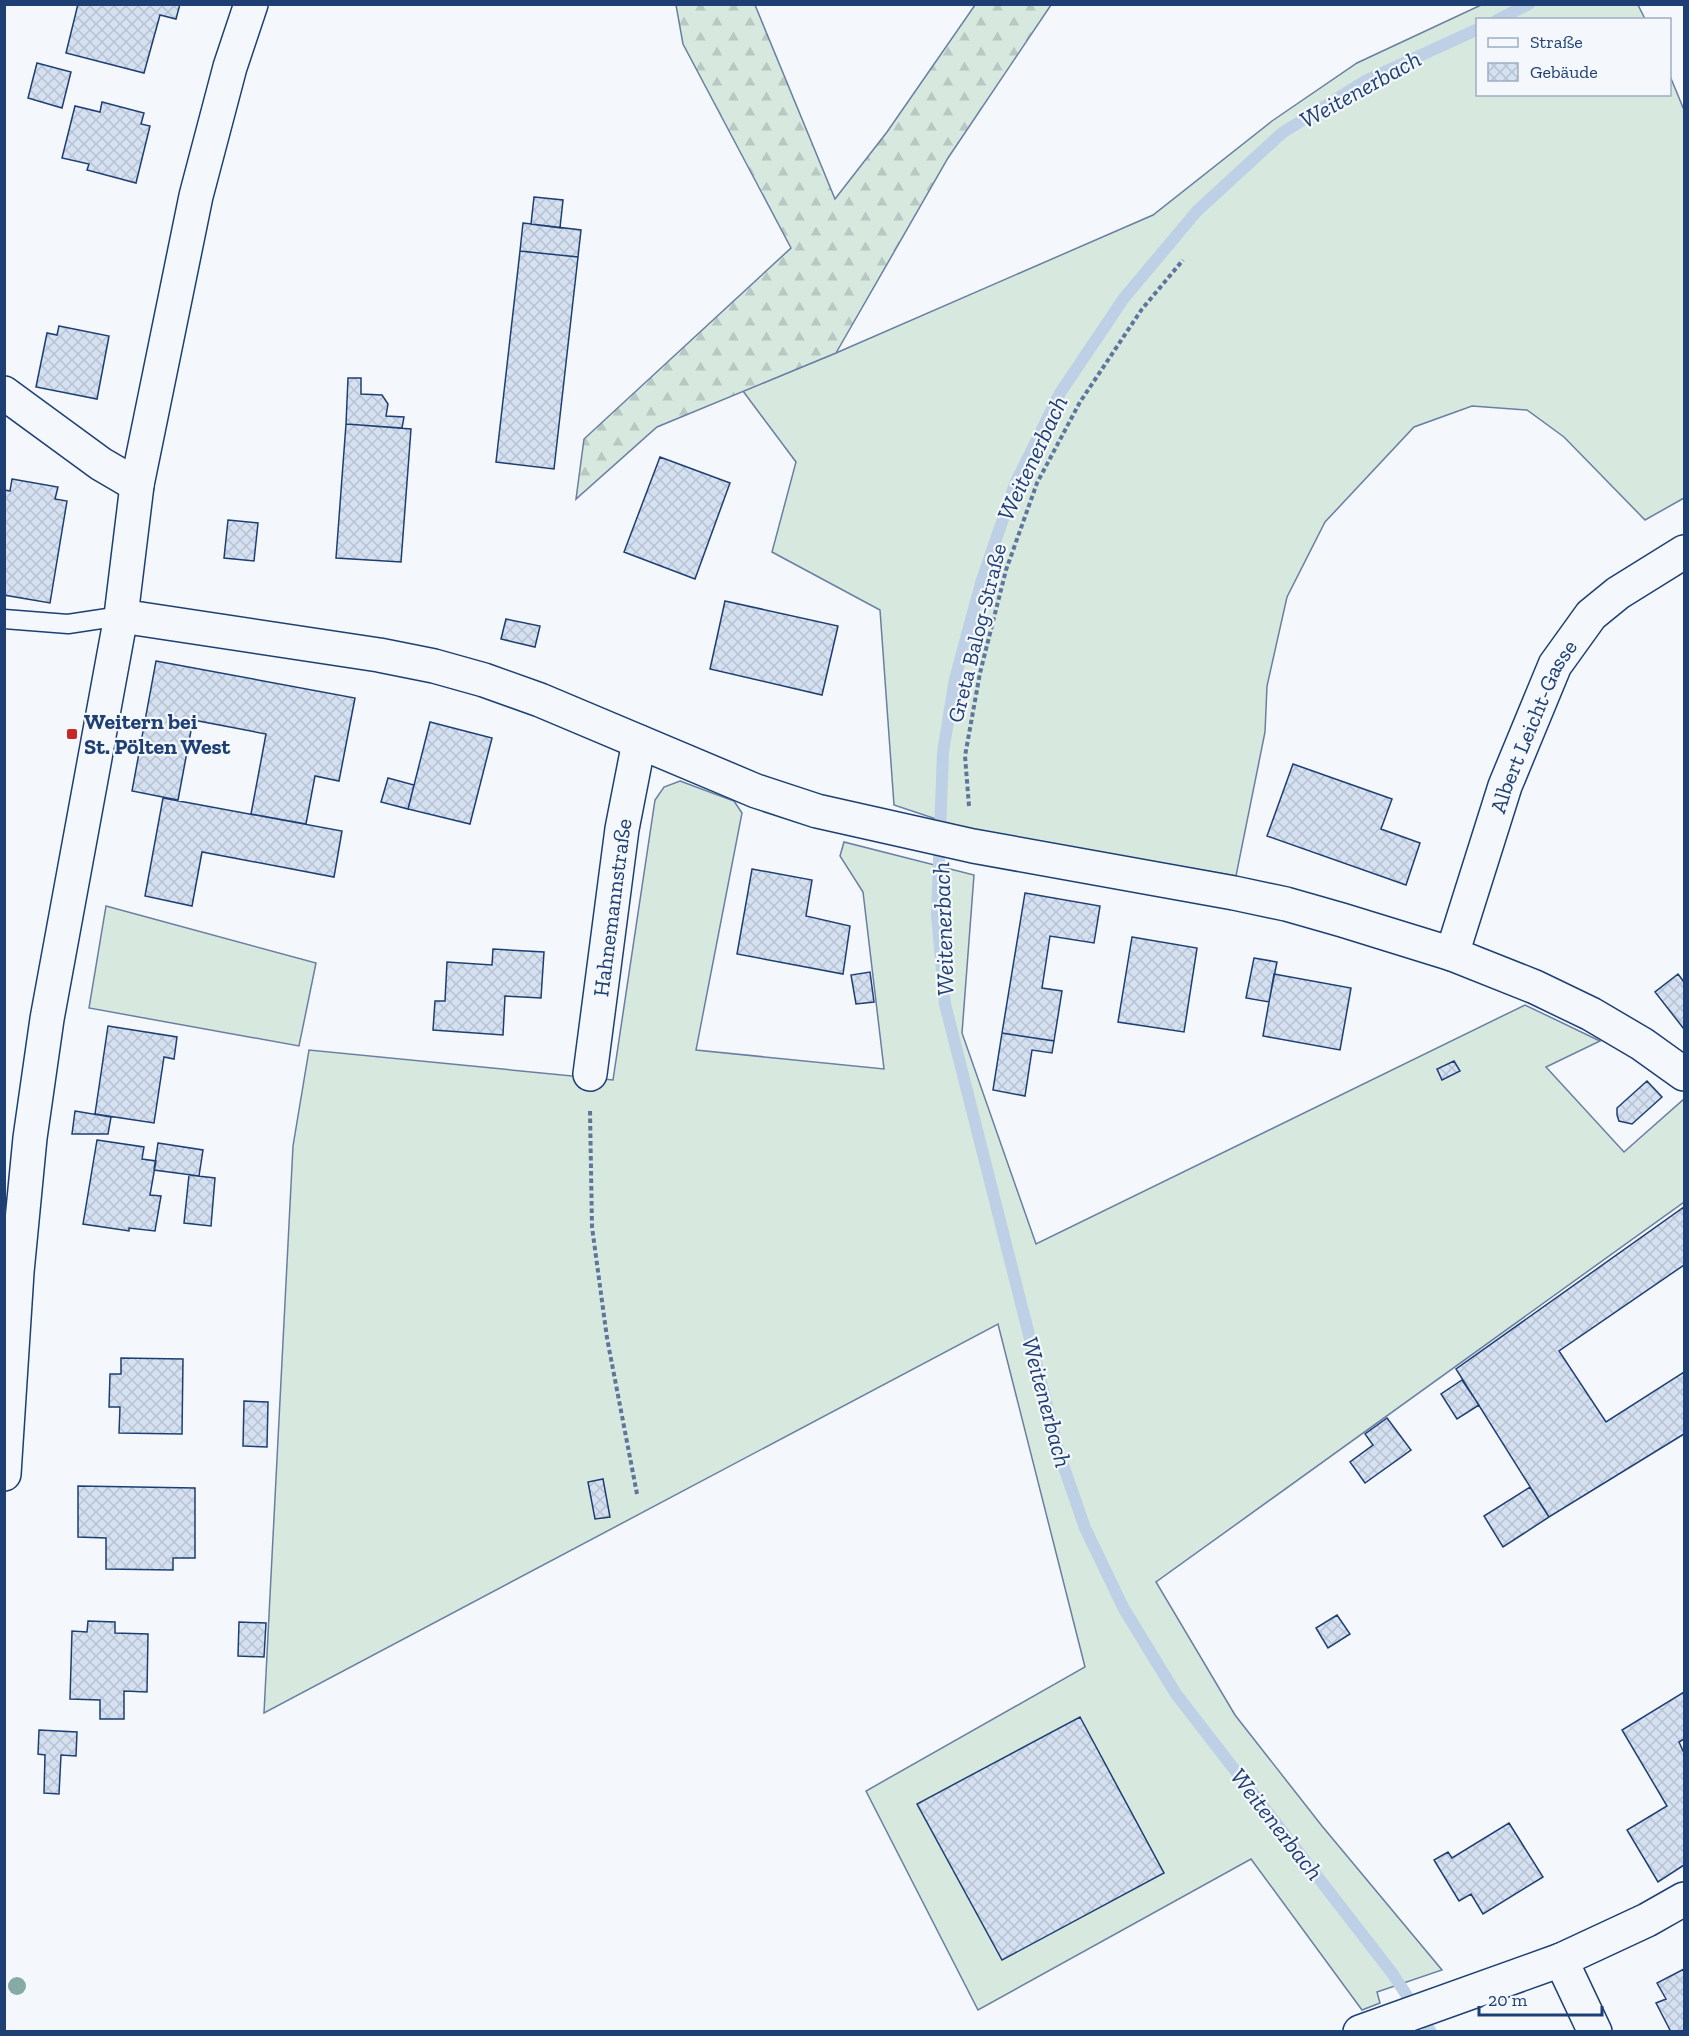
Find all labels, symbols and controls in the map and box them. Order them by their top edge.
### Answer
legend [1476,18,1671,96]
text: Straße [1530,31,1583,53]
water label: Weitenerbach [1294,44,1426,134]
text: Gebäude [1530,61,1598,83]
water label: Weitenerbach [990,391,1074,525]
street label: Greta Balog-Straße [942,541,1012,725]
street label: Albert Leicht-Gasse [1484,634,1583,816]
place label: Weitern bei St. Pölten West [84,708,231,760]
marker: Weitern bei St. Pölten West [65,727,79,741]
street label: Hahnemannstraße [587,816,637,998]
water label: Weitenerbach [926,861,960,997]
water label: Weitenerbach [1016,1333,1078,1471]
water label: Weitenerbach [1224,1762,1330,1886]
scale bar [1479,1979,1602,2017]
text: 20 m [1488,1989,1528,2011]

